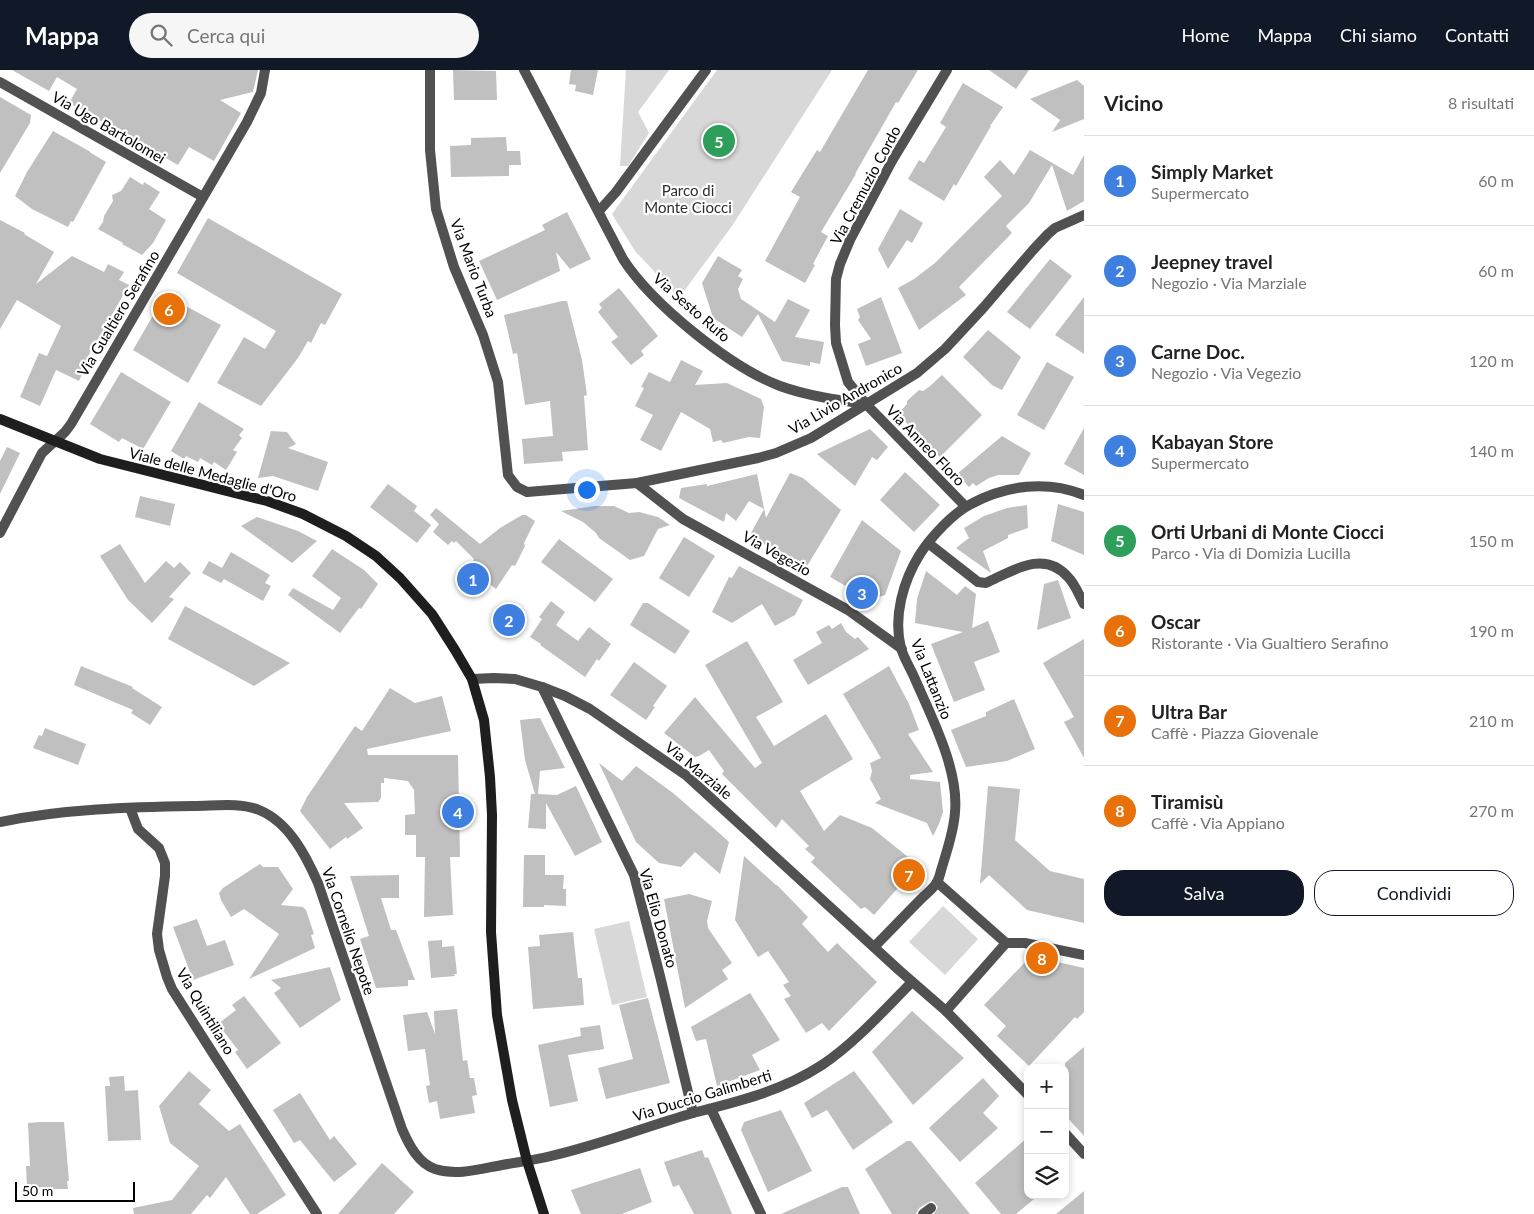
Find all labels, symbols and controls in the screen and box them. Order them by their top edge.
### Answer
search box [129,13,479,58]
text: Mappa [25,21,99,50]
icon: search [147,21,175,49]
text: Cerca qui [187,24,265,47]
text: Home [1181,24,1229,46]
text: Mappa [1257,24,1312,46]
text: Chi siamo [1340,24,1417,46]
text: Contatti [1445,24,1509,46]
street label: Via Ugo Bartolomei [49,87,169,167]
text: Vicino [1104,90,1163,115]
text: 8 risultati [1448,93,1514,112]
pin: 5 [703,122,735,160]
street label: Via Cremuzio Cordo [826,123,904,247]
text: Simply Market [1151,160,1273,183]
text: 1 [1115,171,1125,190]
text: 60 m [1478,171,1514,190]
park label: Parco di Monte Ciocci [644,181,732,216]
text: Supermercato [1151,183,1249,202]
street label: Via Mario Turba [447,216,501,320]
street label: Via Gualtiero Serafino [73,247,163,379]
text: Jeepney travel [1151,250,1273,273]
text: 2 [1115,261,1125,280]
text: 60 m [1478,261,1514,280]
street label: Via Sesto Rufo [650,269,734,345]
text: Negozio · Via Marziale [1151,273,1307,292]
pin: 6 [153,290,185,328]
text: Carne Doc. [1151,340,1245,363]
text: 3 [1115,351,1125,370]
text: 120 m [1469,351,1514,370]
street label: Via Livio Andronico [785,358,905,438]
text: Negozio · Via Vegezio [1151,363,1301,382]
street label: Via Anneo Floro [883,401,969,489]
text: Kabayan Store [1151,430,1273,453]
text: 4 [1115,441,1125,460]
text: 140 m [1469,441,1514,460]
street label: Viale delle Medaglie d'Oro [127,443,299,505]
text: Supermercato [1151,453,1249,472]
your location [574,477,600,503]
text: Orti Urbani di Monte Ciocci [1151,520,1384,543]
street label: Via Vegezio [739,527,815,579]
text: 5 [1115,531,1125,550]
text: 150 m [1469,531,1514,550]
text: Parco · Via di Domizia Lucilla [1151,543,1351,562]
pin: 1 [457,560,489,598]
pin: 3 [846,574,878,612]
pin: 2 [493,601,525,639]
text: Oscar [1151,610,1200,633]
text: 6 [1115,621,1125,640]
text: 190 m [1469,621,1514,640]
text: Ristorante · Via Gualtiero Serafino [1151,633,1389,652]
street label: Via Lattanzio [908,636,956,722]
text: Ultra Bar [1151,700,1227,723]
text: 7 [1115,711,1125,730]
text: 210 m [1469,711,1514,730]
text: Caffè · Piazza Giovenale [1151,723,1318,742]
street label: Via Marziale [662,738,736,803]
text: Tiramisù [1151,790,1224,813]
pin: 4 [442,793,474,831]
text: 8 [1115,801,1125,820]
text: 270 m [1469,801,1514,820]
text: Caffè · Via Appiano [1151,813,1285,832]
pin: 7 [893,856,925,894]
street label: Via Cornelio Nepote [319,865,379,997]
street label: Via Elio Donato [636,866,682,970]
button: Salva [1104,870,1304,916]
button: Condividi [1314,870,1514,916]
pin: 8 [1026,939,1058,977]
street label: Via Quintiliano [173,964,239,1058]
map controls [1024,1064,1069,1199]
button: + [1024,1064,1069,1109]
street label: Via Duccio Galimberti [631,1065,773,1125]
button: − [1024,1109,1069,1154]
button: layers [1024,1154,1069,1199]
scale bar [15,1179,135,1202]
text: 50 m [22,1182,53,1199]

